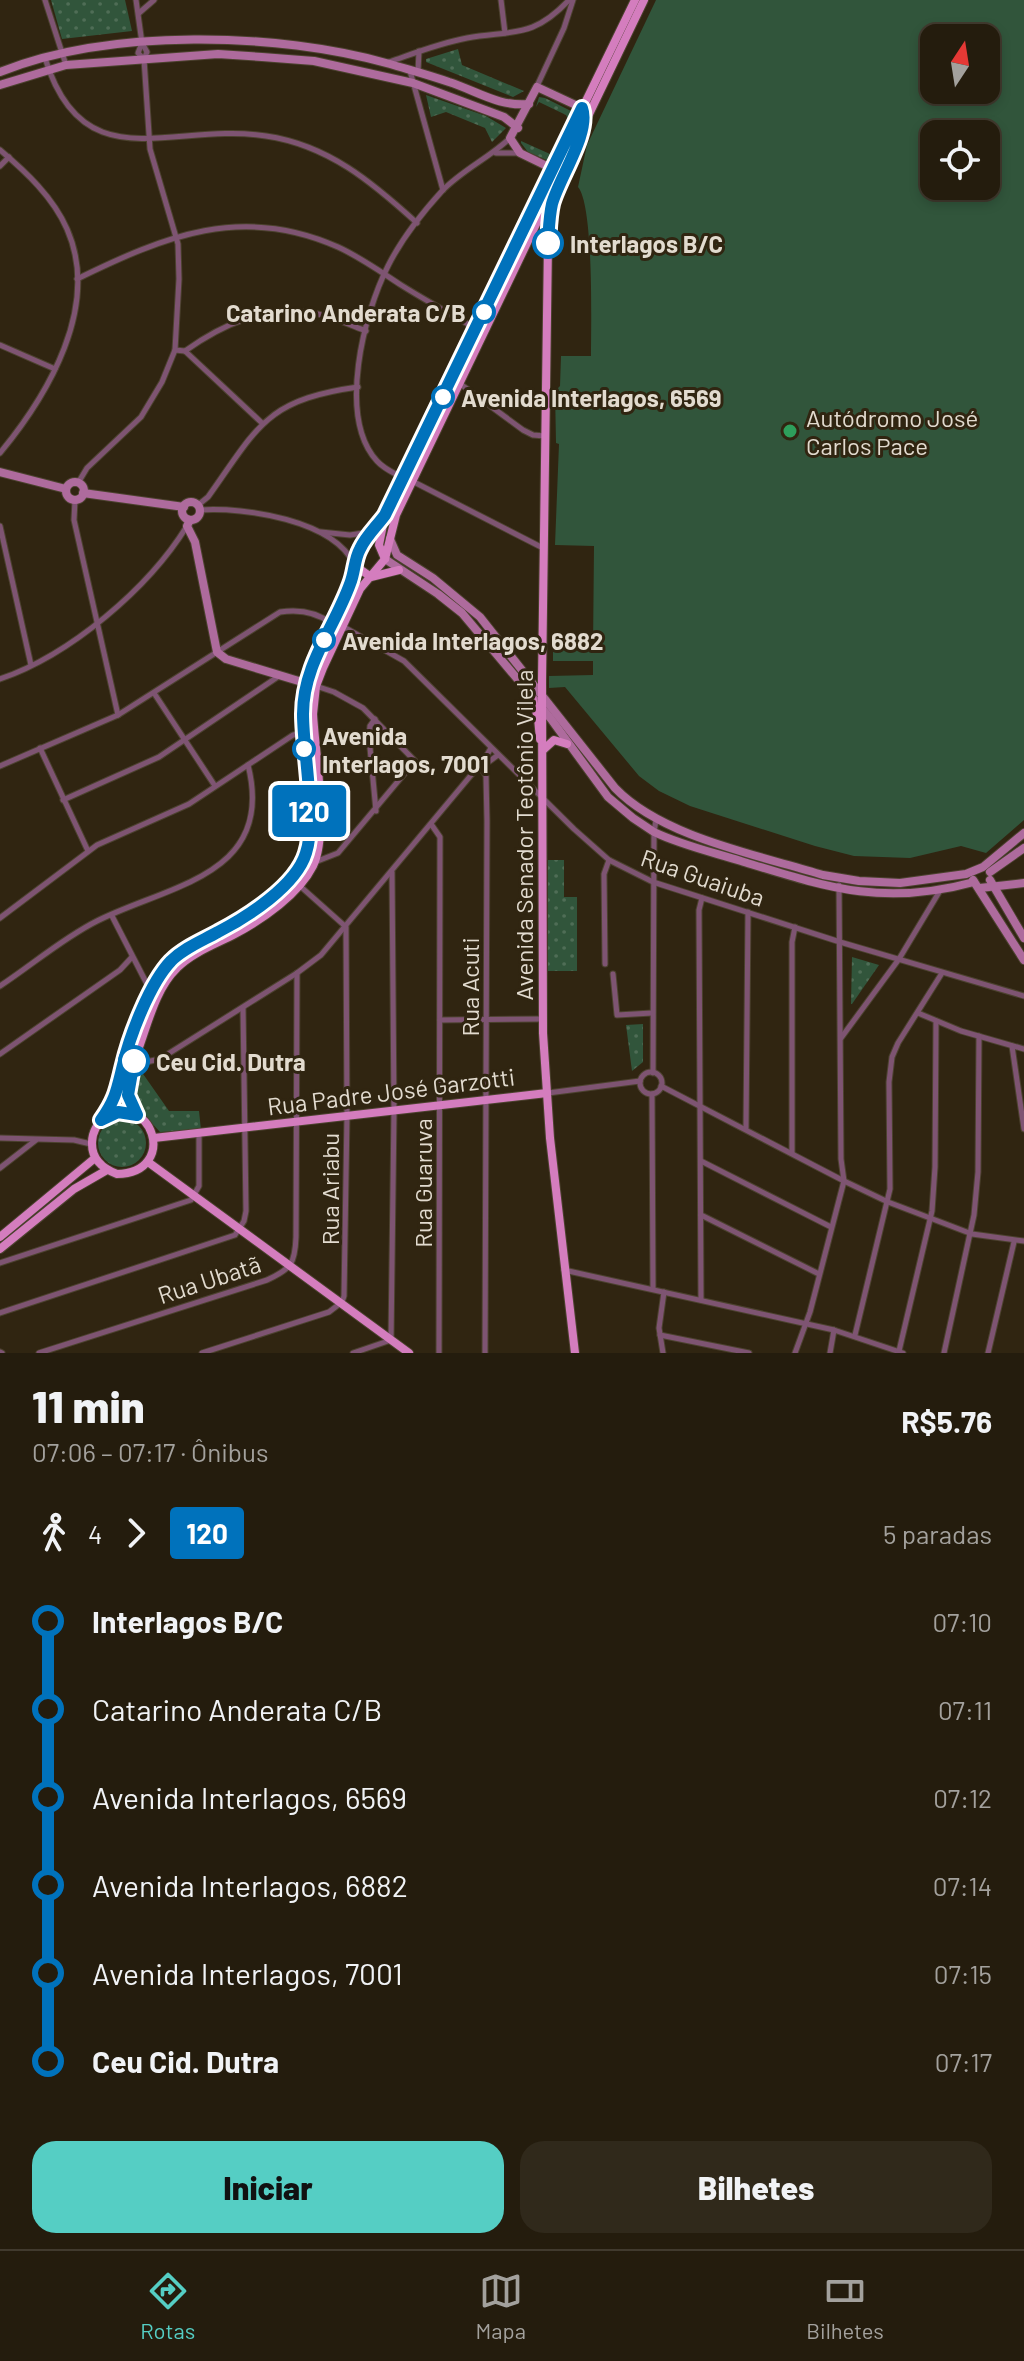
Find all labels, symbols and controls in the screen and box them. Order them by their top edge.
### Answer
north arrow [920,24,1000,104]
map controls [920,24,1000,200]
button: locate [920,120,1000,200]
marker: Interlagos B/C [533,228,563,258]
place label: Interlagos B/C [570,229,723,258]
place label: Catarino Anderata C/B [226,298,466,327]
marker: Catarino Anderata C/B [473,301,495,323]
place label: Avenida Interlagos, 6569 [461,383,722,412]
marker: Avenida Interlagos, 6569 [432,386,454,408]
place label: Autódromo José Carlos Pace [806,403,978,460]
marker: Autódromo José Carlos Pace [781,422,799,440]
place label: Avenida Interlagos, 6882 [342,626,603,655]
marker: Avenida Interlagos, 6882 [313,629,335,651]
street label: Avenida Senador Teotônio Vilela [509,670,538,1000]
place label: Avenida Interlagos, 7001 [322,721,489,778]
marker: Avenida Interlagos, 7001 [293,738,315,760]
line badge: 120 [263,785,355,837]
text: 120 [288,794,330,828]
street label: Rua Guaiuba [637,842,769,912]
street label: Rua Acuti [455,937,484,1037]
marker: Ceu Cid. Dutra [119,1046,149,1076]
place label: Ceu Cid. Dutra [156,1047,306,1076]
street label: Rua Padre José Garzotti [266,1061,516,1121]
street label: Rua Guaruva [408,1118,437,1248]
street label: Rua Ariabu [315,1133,344,1245]
street label: Rua Ubatã [154,1249,264,1309]
text: 11 min [32,1379,145,1432]
text: R$5.76 [901,1403,992,1439]
text: 07:06 – 07:17 · Ônibus [32,1436,269,1467]
icon: walk [32,1511,76,1555]
icon: forward [114,1511,158,1555]
text: 120 [186,1516,228,1550]
text: 4 [88,1518,102,1549]
text: 5 paradas [883,1518,992,1549]
text: Interlagos B/C [92,1603,283,1639]
text: 07:10 [932,1606,992,1637]
text: Catarino Anderata C/B [92,1691,382,1727]
text: 07:11 [938,1694,992,1725]
text: Avenida Interlagos, 6569 [92,1779,407,1815]
text: 07:12 [933,1782,992,1813]
text: Avenida Interlagos, 6882 [92,1867,408,1903]
text: 07:14 [933,1870,992,1901]
text: Avenida Interlagos, 7001 [92,1955,403,1991]
text: 07:15 [934,1958,992,1989]
text: Ceu Cid. Dutra [92,2043,279,2079]
text: 07:17 [935,2046,992,2077]
button: Iniciar [32,2141,504,2233]
button: Bilhetes [520,2141,992,2233]
tab: Rotas [140,2269,195,2343]
tab: Mapa [476,2269,526,2343]
tab: Bilhetes [806,2269,884,2343]

